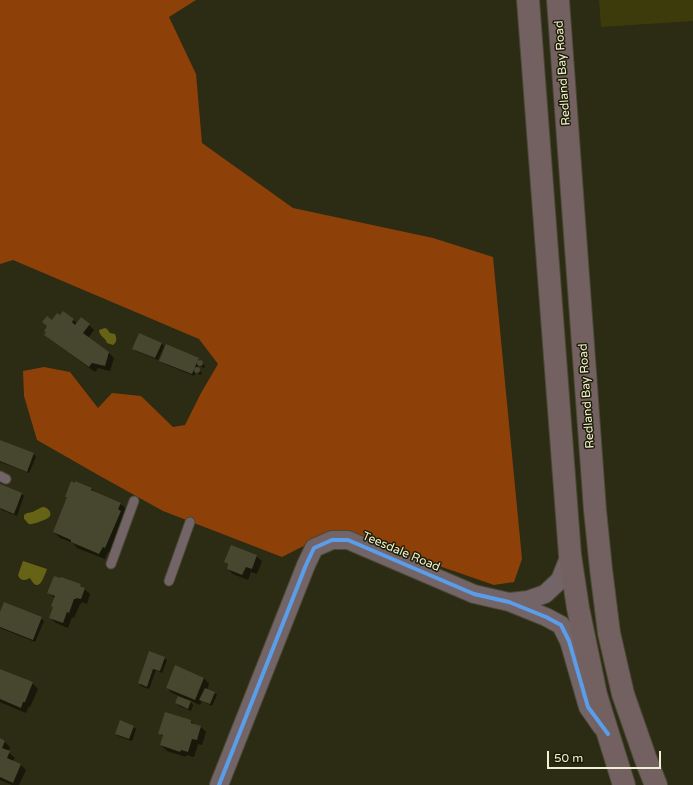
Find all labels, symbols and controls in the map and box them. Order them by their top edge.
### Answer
street label: Redland Bay Road [552,20,574,126]
street label: Redland Bay Road [576,343,598,449]
street label: Teesdale Road [360,529,442,575]
scale bar [549,743,663,769]
text: 50 m [554,751,583,765]

